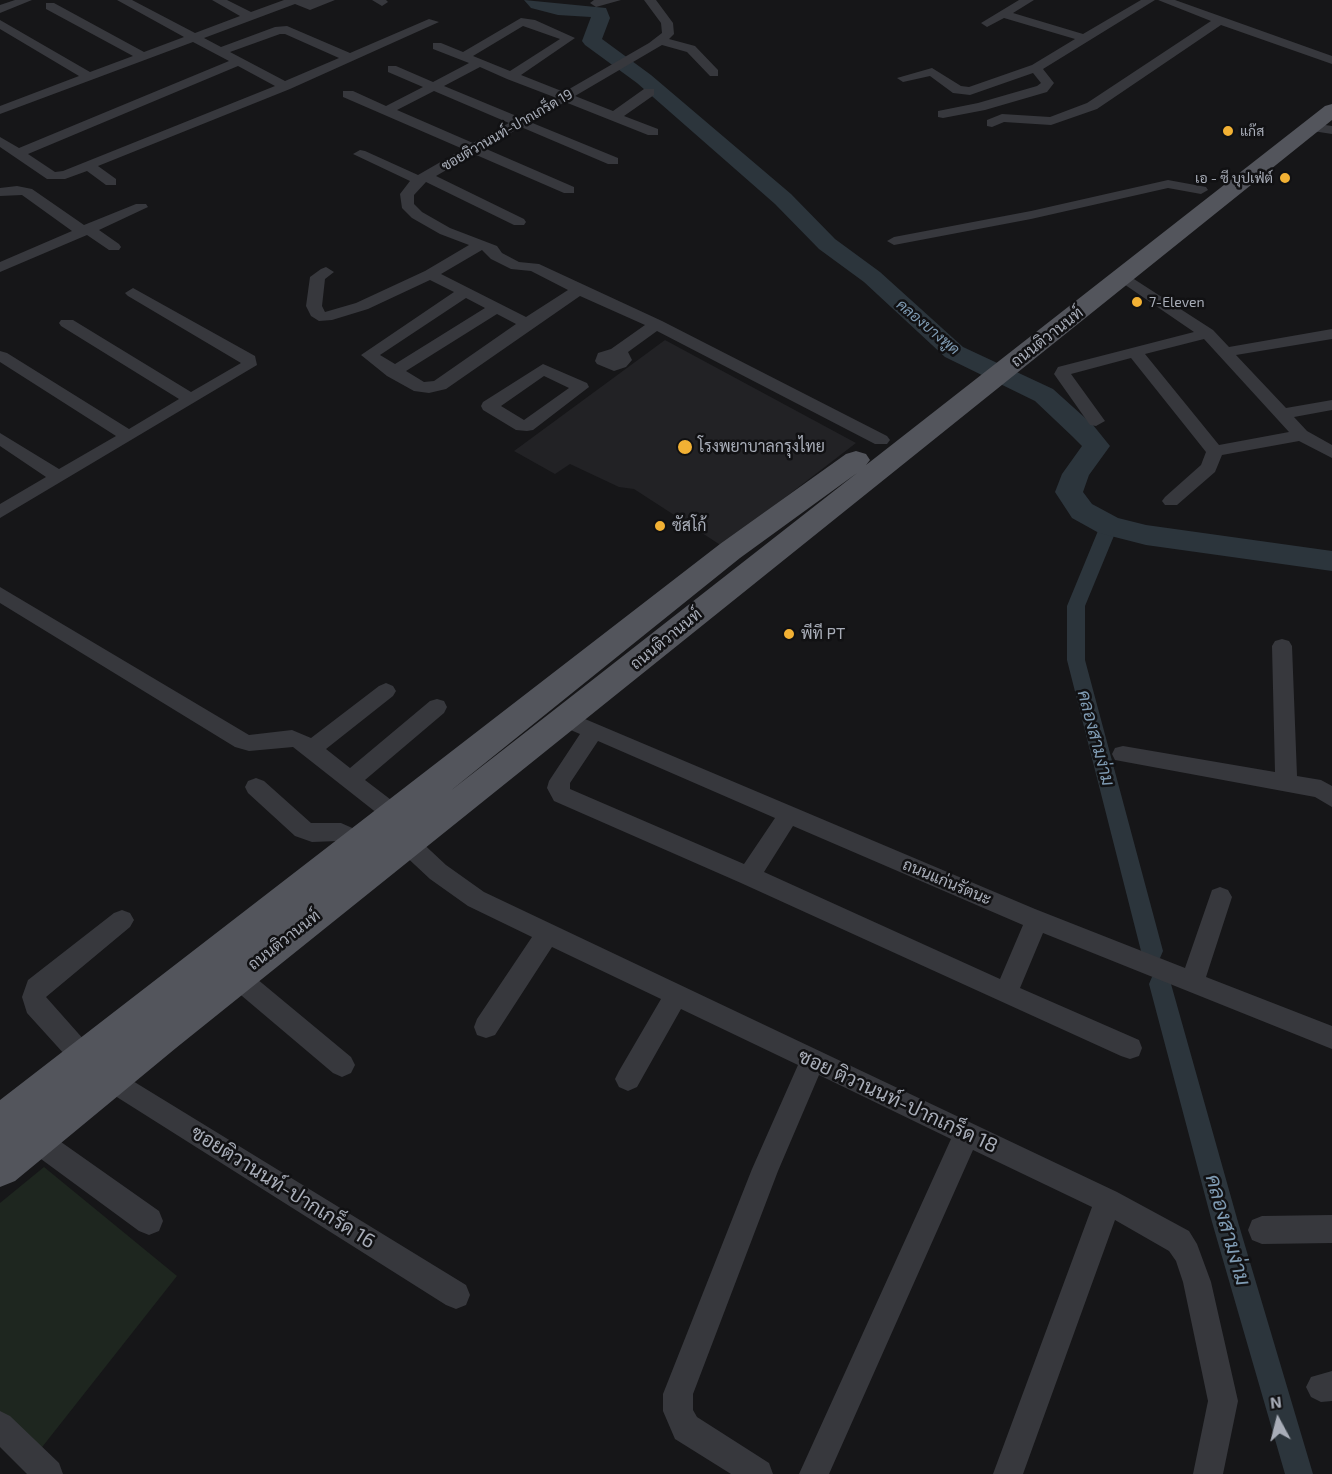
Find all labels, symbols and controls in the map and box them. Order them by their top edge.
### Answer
street label: ซอยติวานนท์-ปากเกร็ด 19 [438,86,576,174]
place label: แก๊ส [1240,123,1264,139]
marker: แก๊ส [1221,124,1235,138]
place label: เอ - ซี บุปเฟ่ต์ [1195,170,1273,186]
marker: เอ - ซี บุปเฟ่ต์ [1278,171,1292,185]
place label: 7-Eleven [1149,294,1205,310]
water label: คลองบางพูด [893,295,963,359]
marker: 7-Eleven [1130,295,1144,309]
street label: ถนนติวานนท์ [1007,303,1087,371]
place label: โรงพยาบาลกรุงไทย [698,437,825,457]
marker: โรงพยาบาลกรุงไทย [676,438,694,456]
place label: ซัสโก้ [672,516,706,536]
marker: ซัสโก้ [653,519,667,533]
street label: ถนนติวานนท์ [626,604,706,674]
place label: พีที PT [801,624,845,644]
marker: พีที PT [782,627,796,641]
water label: คลองสามง่าม [1073,688,1119,788]
street label: ถนนแก่นรัตนะ [900,855,994,909]
street label: ถนนติวานนท์ [244,906,324,974]
street label: ซอย ติวานนท์-ปากเกร็ด 18 [794,1044,1002,1158]
street label: ซอยติวานนท์-ปากเกร็ด 16 [186,1120,380,1254]
water label: คลองสามง่าม [1200,1171,1256,1289]
north arrow [1248,1390,1308,1450]
text: N [1269,1392,1283,1412]

